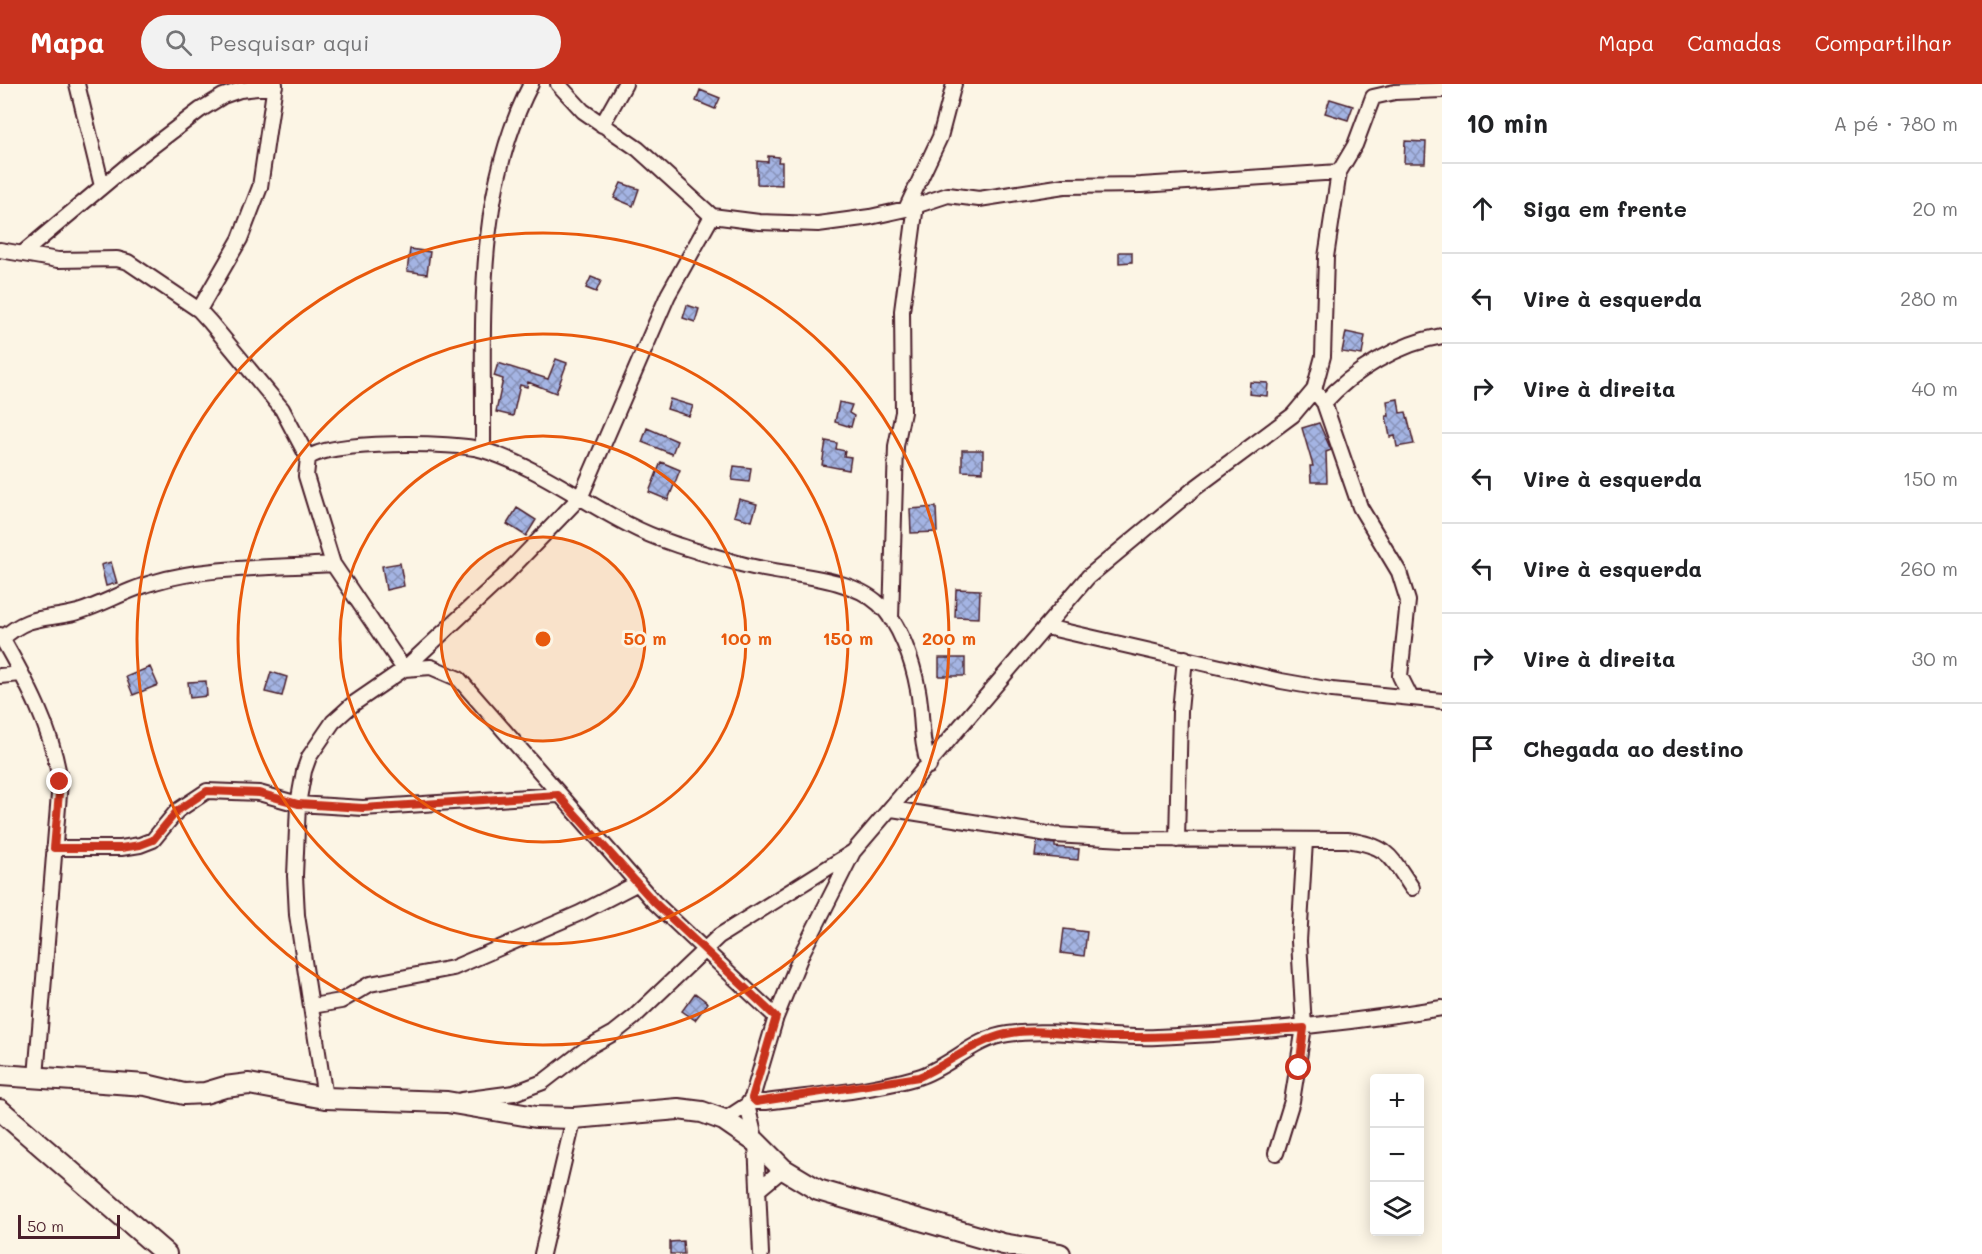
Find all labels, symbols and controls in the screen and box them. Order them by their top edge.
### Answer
search box [141,15,561,69]
text: Mapa [30,24,105,60]
icon: search [162,26,195,59]
text: Pesquisar aqui [210,28,369,57]
text: Mapa [1598,29,1654,56]
text: Camadas [1687,29,1782,56]
text: Compartilhar [1815,29,1952,56]
text: 10 min [1466,106,1548,140]
text: A pé · 780 m [1834,110,1958,136]
icon: ahead [1466,192,1499,225]
text: Siga em frente [1523,194,1687,223]
text: 20 m [1912,195,1958,221]
icon: left [1466,282,1499,315]
text: Vire à esquerda [1523,284,1702,313]
text: 280 m [1900,285,1958,311]
icon: right [1466,372,1499,405]
text: Vire à direita [1523,374,1676,403]
text: 40 m [1912,375,1958,401]
icon: left [1466,462,1499,495]
text: Vire à esquerda [1523,464,1702,493]
text: 150 m [1903,465,1958,491]
icon: left [1466,552,1499,585]
text: Vire à esquerda [1523,554,1702,583]
text: 260 m [1900,555,1958,581]
text: 50 m [624,626,666,650]
text: 100 m [720,626,772,650]
text: 150 m [823,626,873,650]
text: 200 m [922,626,976,650]
centre of rings [533,629,553,649]
icon: right [1466,642,1499,675]
text: Vire à direita [1523,644,1676,673]
text: 30 m [1912,645,1958,671]
icon: arrive [1466,732,1499,765]
text: Chegada ao destino [1523,734,1743,763]
route end [46,768,72,794]
route start [1285,1054,1311,1080]
map controls [1370,1074,1424,1236]
button: + [1370,1074,1424,1128]
button: − [1370,1128,1424,1182]
button: layers [1370,1182,1424,1236]
scale bar [18,1212,120,1240]
text: 50 m [27,1215,64,1236]

